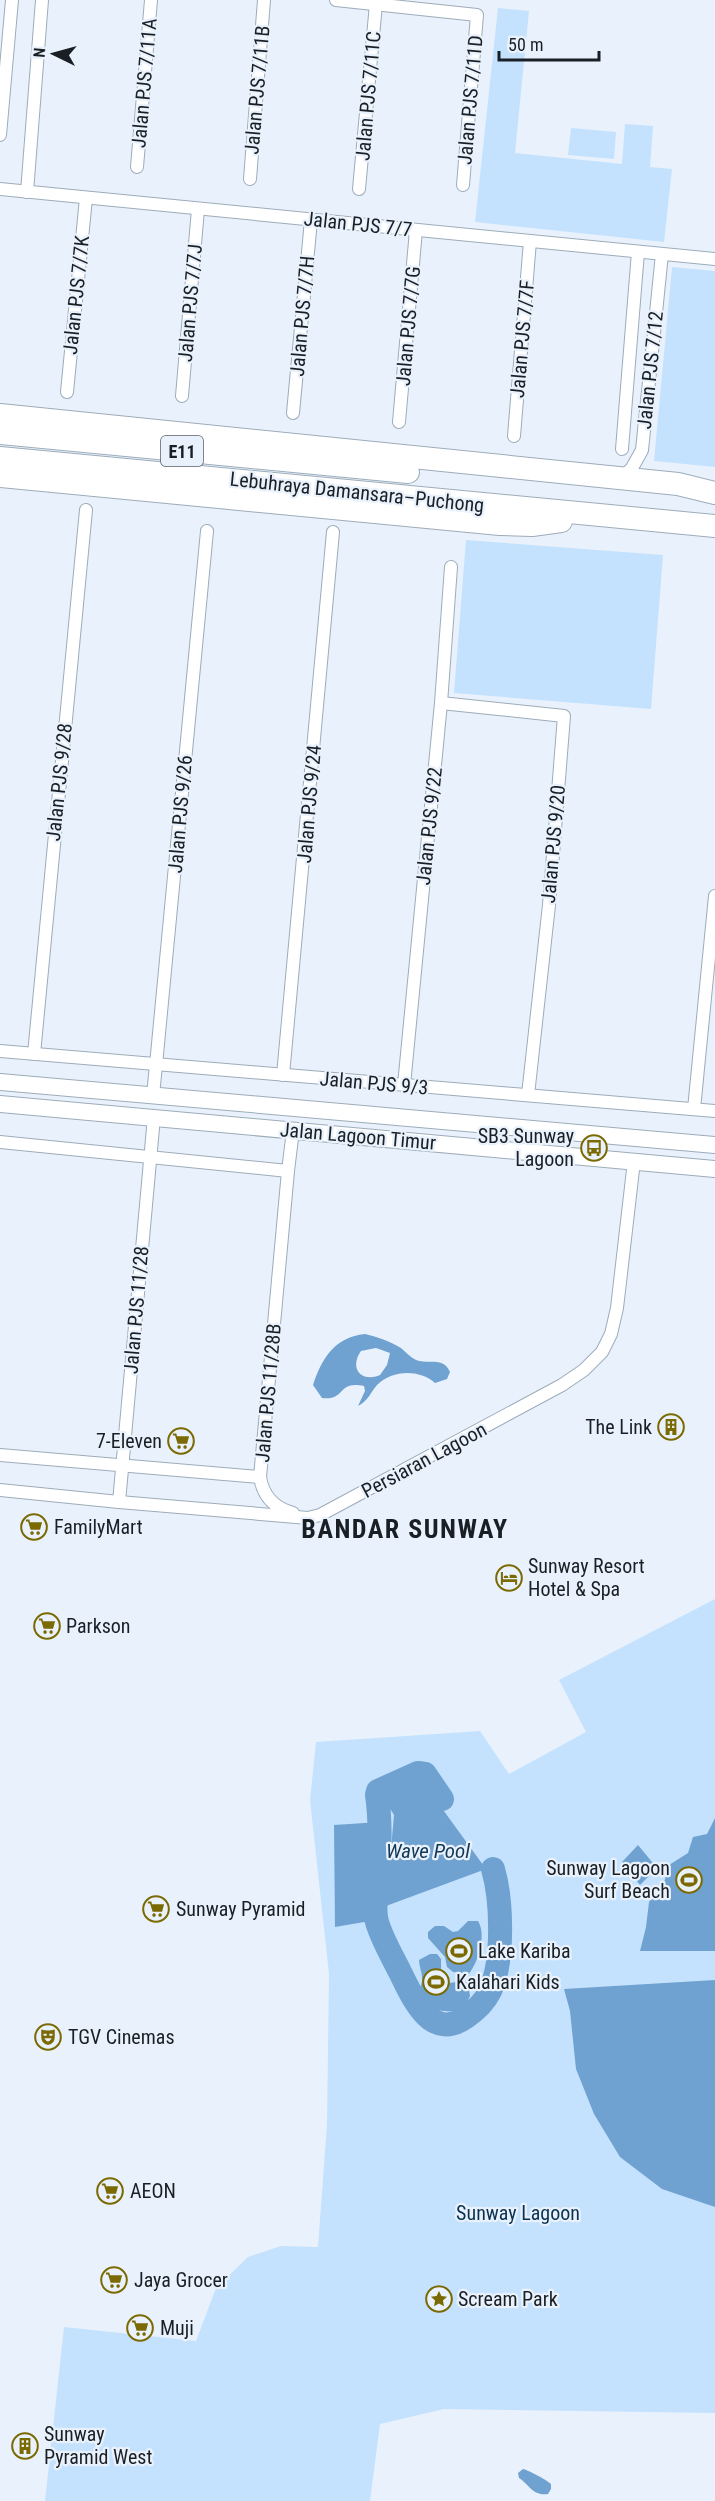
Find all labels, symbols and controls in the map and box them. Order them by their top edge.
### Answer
street label: Jalan PJS 7/11A [126,17,162,149]
north arrow [24,24,84,84]
street label: Jalan PJS 7/11B [239,24,275,156]
scale bar [499,24,600,62]
street label: Jalan PJS 7/11C [350,30,386,162]
street label: Jalan PJS 7/11D [452,34,488,166]
text: 50 m [508,34,543,55]
text: N [30,47,49,58]
street label: Jalan PJS 7/7 [303,206,413,242]
street label: Jalan PJS 7/7K [58,234,94,356]
street label: Jalan PJS 7/7J [173,243,207,363]
street label: Jalan PJS 7/7H [285,255,319,377]
street label: Jalan PJS 7/7G [391,265,425,387]
street label: Jalan PJS 7/7F [505,279,539,399]
street label: Jalan PJS 7/12 [632,310,668,430]
road number: E11 [161,436,203,466]
street label: Lebuhraya Damansara–Puchong [229,467,485,517]
street label: Jalan PJS 9/28 [41,722,77,842]
street label: Jalan PJS 9/24 [292,744,326,864]
street label: Jalan PJS 9/26 [163,754,197,874]
street label: Jalan PJS 9/22 [411,766,447,886]
street label: Jalan PJS 9/20 [536,784,570,904]
street label: Jalan PJS 9/3 [319,1066,429,1100]
street label: Jalan Lagoon Timur [279,1117,437,1155]
place label: SB3 Sunway Lagoon [478,1124,574,1171]
bus stop icon: SB3 Sunway Lagoon [579,1133,609,1163]
street label: Jalan PJS 11/28 [118,1245,154,1375]
street label: Jalan PJS 11/28B [250,1323,286,1463]
building icon: The Link [656,1412,686,1442]
place label: The Link [585,1415,652,1439]
street label: Persiaran Lagoon [357,1417,491,1503]
supermarket icon: 7-Eleven [166,1426,196,1456]
place label: 7-Eleven [96,1429,162,1453]
supermarket icon: FamilyMart [19,1512,49,1542]
district label: BANDAR SUNWAY [301,1514,509,1544]
place label: FamilyMart [54,1515,143,1539]
place label: Sunway Resort Hotel & Spa [528,1554,645,1601]
hotel icon: Sunway Resort Hotel & Spa [494,1563,524,1593]
supermarket icon: Parkson [32,1611,62,1641]
place label: Parkson [66,1614,131,1638]
water label: Wave Pool [386,1839,470,1863]
place label: Sunway Lagoon Surf Beach [546,1856,670,1903]
sports icon: Sunway Lagoon Surf Beach [674,1865,704,1895]
supermarket icon: Sunway Pyramid [141,1894,171,1924]
place label: Sunway Pyramid [176,1897,306,1921]
sports icon: Lake Kariba [444,1936,474,1966]
place label: Lake Kariba [478,1939,571,1963]
sports icon: Kalahari Kids [421,1967,451,1997]
place label: Kalahari Kids [456,1970,560,1994]
theatre icon: TGV Cinemas [33,2022,63,2052]
place label: TGV Cinemas [68,2025,175,2049]
supermarket icon: AEON [95,2176,125,2206]
place label: AEON [130,2179,176,2203]
park label: Sunway Lagoon [456,2201,580,2225]
supermarket icon: Jaya Grocer [99,2265,129,2295]
place label: Jaya Grocer [134,2268,228,2292]
place icon: Scream Park [424,2284,454,2314]
place label: Scream Park [458,2287,558,2311]
supermarket icon: Muji [125,2313,155,2343]
place label: Muji [160,2316,194,2340]
place label: Sunway Pyramid West [44,2422,152,2469]
building icon: Sunway Pyramid West [10,2431,40,2461]

